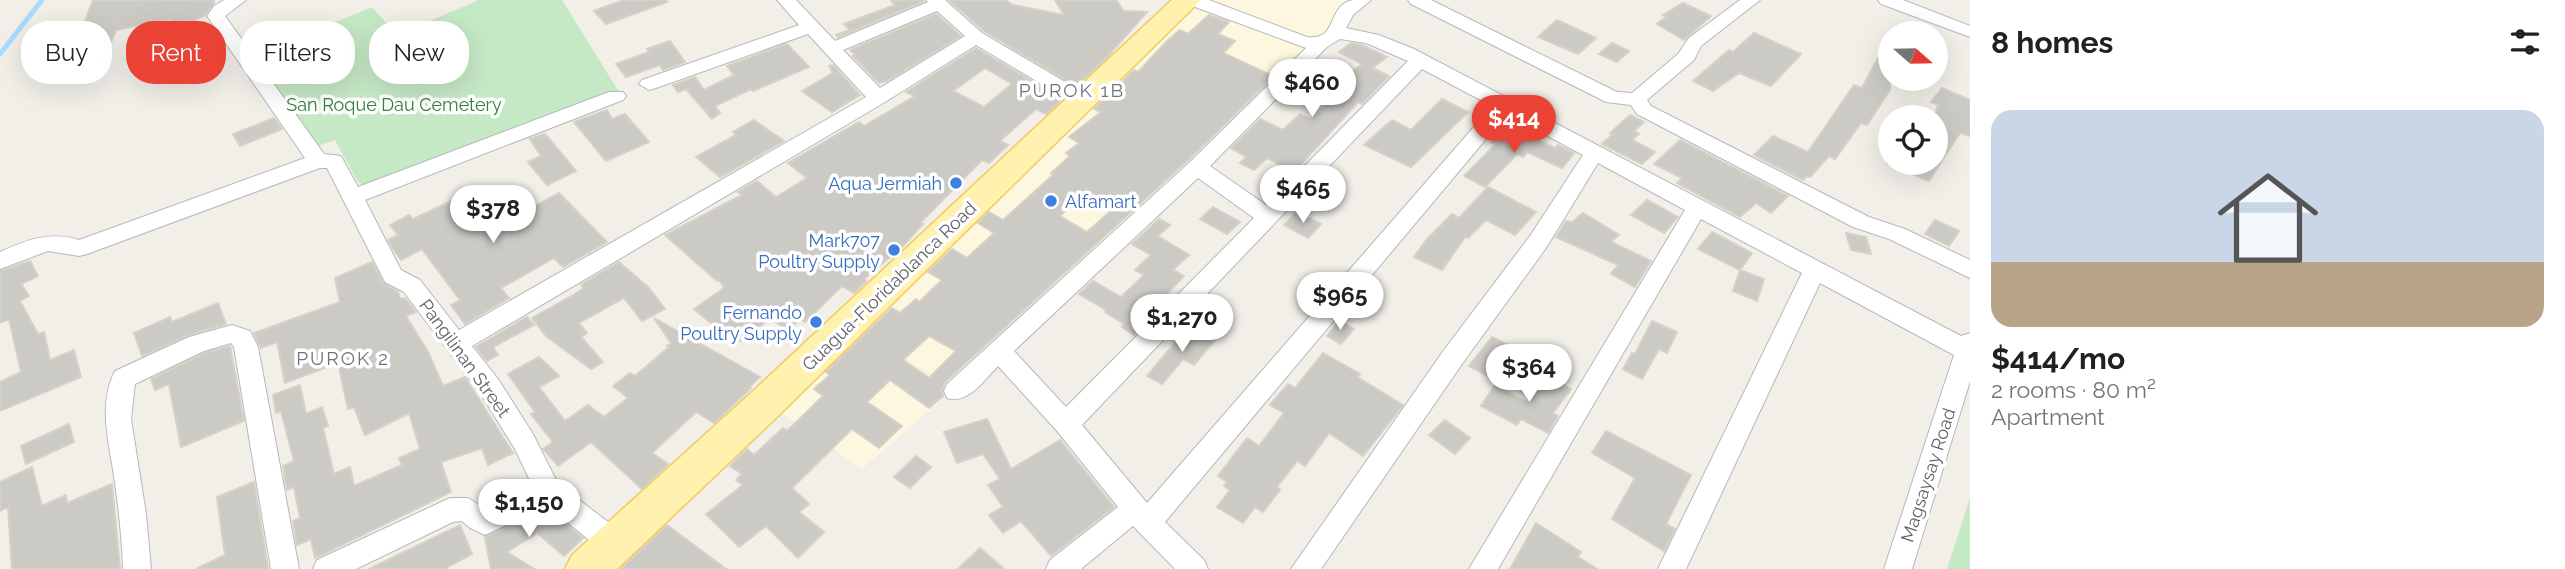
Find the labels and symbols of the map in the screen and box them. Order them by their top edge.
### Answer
north arrow [1878,21,1948,91]
pin: $460 [1271,60,1353,119]
district label: PUROK 1B [1019,79,1125,101]
park label: San Roque Dau Cemetery [286,94,502,115]
pin: $414 [1473,96,1555,155]
pin: $465 [1262,166,1344,225]
place label: Aqua Jermiah [828,173,942,194]
marker: Aqua Jermiah [948,175,964,191]
pin: $378 [452,186,534,245]
place label: Alfamart [1065,191,1136,212]
marker: Alfamart [1043,193,1059,209]
street label: Guagua-Floridablanca Road [798,197,980,375]
place label: Mark707 Poultry Supply [758,230,880,272]
marker: Mark707 Poultry Supply [886,242,902,258]
pin: $965 [1299,272,1381,332]
pin: $1,270 [1125,294,1239,354]
street label: Pangilinan Street [415,295,515,421]
place label: Fernando Poultry Supply [680,302,802,344]
marker: Fernando Poultry Supply [808,314,824,330]
pin: $364 [1488,344,1570,404]
district label: PUROK 2 [296,347,390,369]
street label: Magsaysay Road [1896,405,1960,545]
pin: $1,150 [472,480,586,539]

